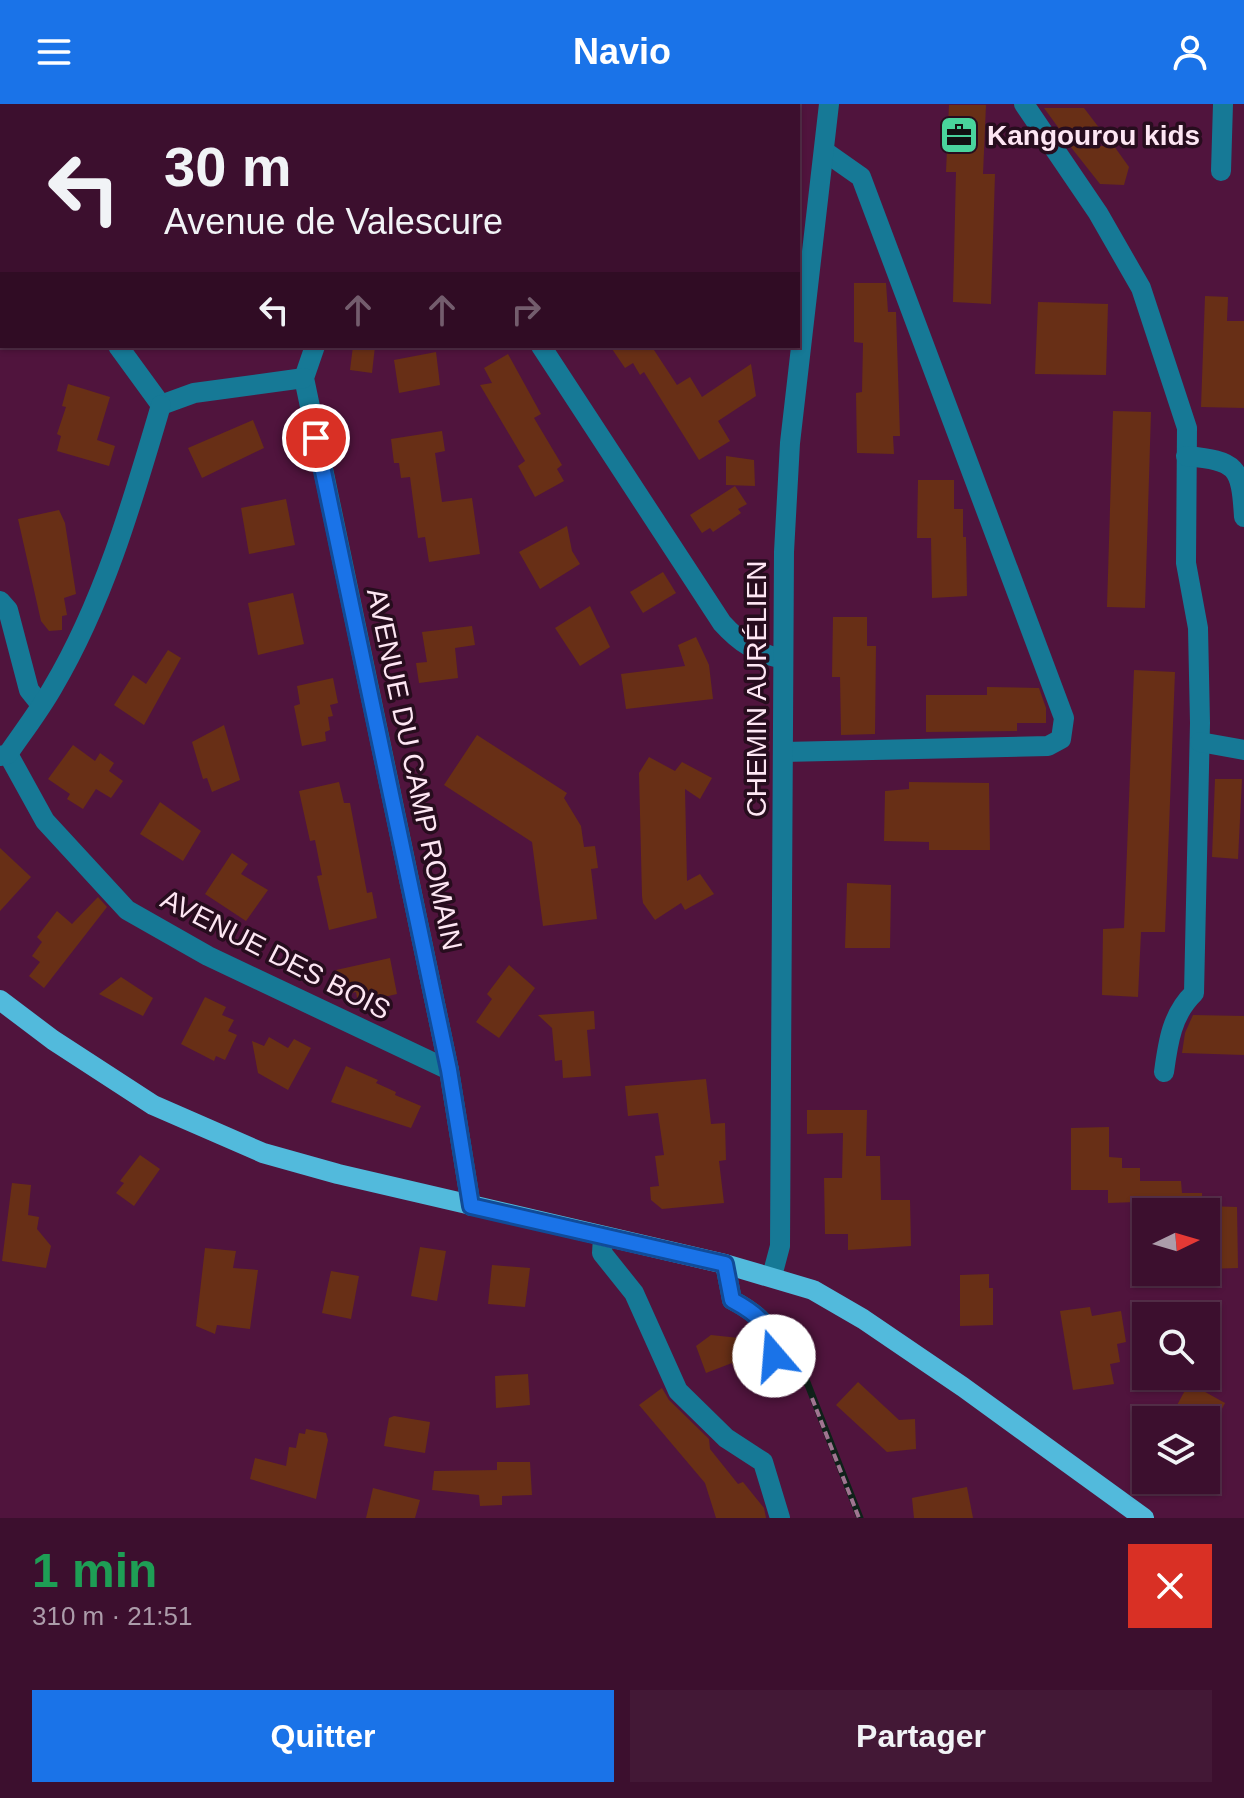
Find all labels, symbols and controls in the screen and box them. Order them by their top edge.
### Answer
icon: menu [32,30,76,74]
icon: person [1168,30,1212,74]
text: Navio [573,31,671,72]
office icon: Kangourou kids [938,114,980,156]
place label: Kangourou kids [987,120,1200,151]
text: 30 m [164,135,292,198]
icon: left [32,136,136,240]
text: Avenue de Valescure [164,201,503,242]
icon: left [252,288,296,332]
icon: ahead [336,288,380,332]
icon: ahead [420,288,464,332]
icon: right [504,288,548,332]
pin [282,404,350,472]
icon: arrive [294,416,338,460]
street label: CHEMIN AURÉLIEN [741,561,772,817]
street label: AVENUE DU CAMP ROMAIN [361,585,468,953]
street label: AVENUE DES BOIS [156,883,396,1026]
north arrow [1132,1198,1220,1286]
map controls [1132,1198,1220,1494]
button: search [1132,1302,1220,1390]
position arrow [732,1314,816,1398]
button: layers [1132,1406,1220,1494]
text: 1 min [32,1544,157,1597]
button: close [1128,1544,1212,1628]
text: 310 m · 21:51 [32,1601,192,1631]
button: Quitter [32,1690,614,1782]
button: Partager [630,1690,1212,1782]

